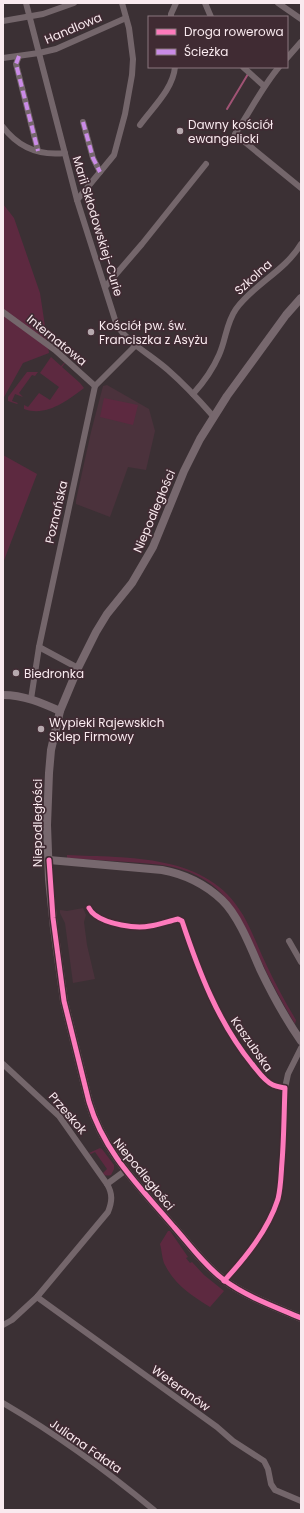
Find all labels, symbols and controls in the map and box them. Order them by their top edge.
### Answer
street label: Handlowa [42,8,104,48]
legend [148,16,288,68]
text: Droga rowerowa [184,23,284,40]
text: Ścieżka [184,43,228,60]
place label: Dawny kościół ewangelicki [188,116,273,147]
marker: Dawny kościół ewangelicki [175,126,185,136]
street label: Marii Skłodowskiej-Curie [69,154,127,298]
street label: Szkolna [231,256,275,298]
street label: Internatowa [23,311,91,369]
place label: Kościół pw. św. Franciszka z Asyżu [99,317,208,348]
marker: Kościół pw. św. Franciszka z Asyżu [86,327,96,337]
street label: Niepodległości [129,467,179,555]
street label: Poznańska [41,479,71,545]
place label: Biedronka [24,665,84,682]
marker: Biedronka [11,668,21,678]
place label: Wypieki Rajewskich Sklep Firmowy [49,714,164,745]
marker: Wypieki Rajewskich Sklep Firmowy [36,724,46,734]
street label: Niepodległości [29,779,46,867]
street label: Kaszubska [227,1013,277,1075]
street label: Przeskok [45,1088,92,1138]
street label: Niepodległości [110,1134,178,1214]
street label: Weteranów [148,1361,214,1415]
street label: Juliana Fałata [46,1415,126,1477]

